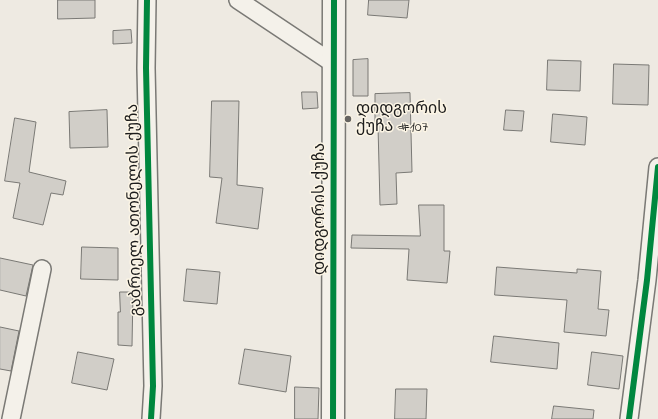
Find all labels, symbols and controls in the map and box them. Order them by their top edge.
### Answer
place label: დიდგორის ქუჩა #107 [356,100,447,138]
street label: გაბრიელ ათონელის ქუჩა [125,103,147,317]
marker: დიდგორის ქუჩა #107 [343,114,353,124]
street label: დიდგორის ქუჩა [311,143,331,275]

